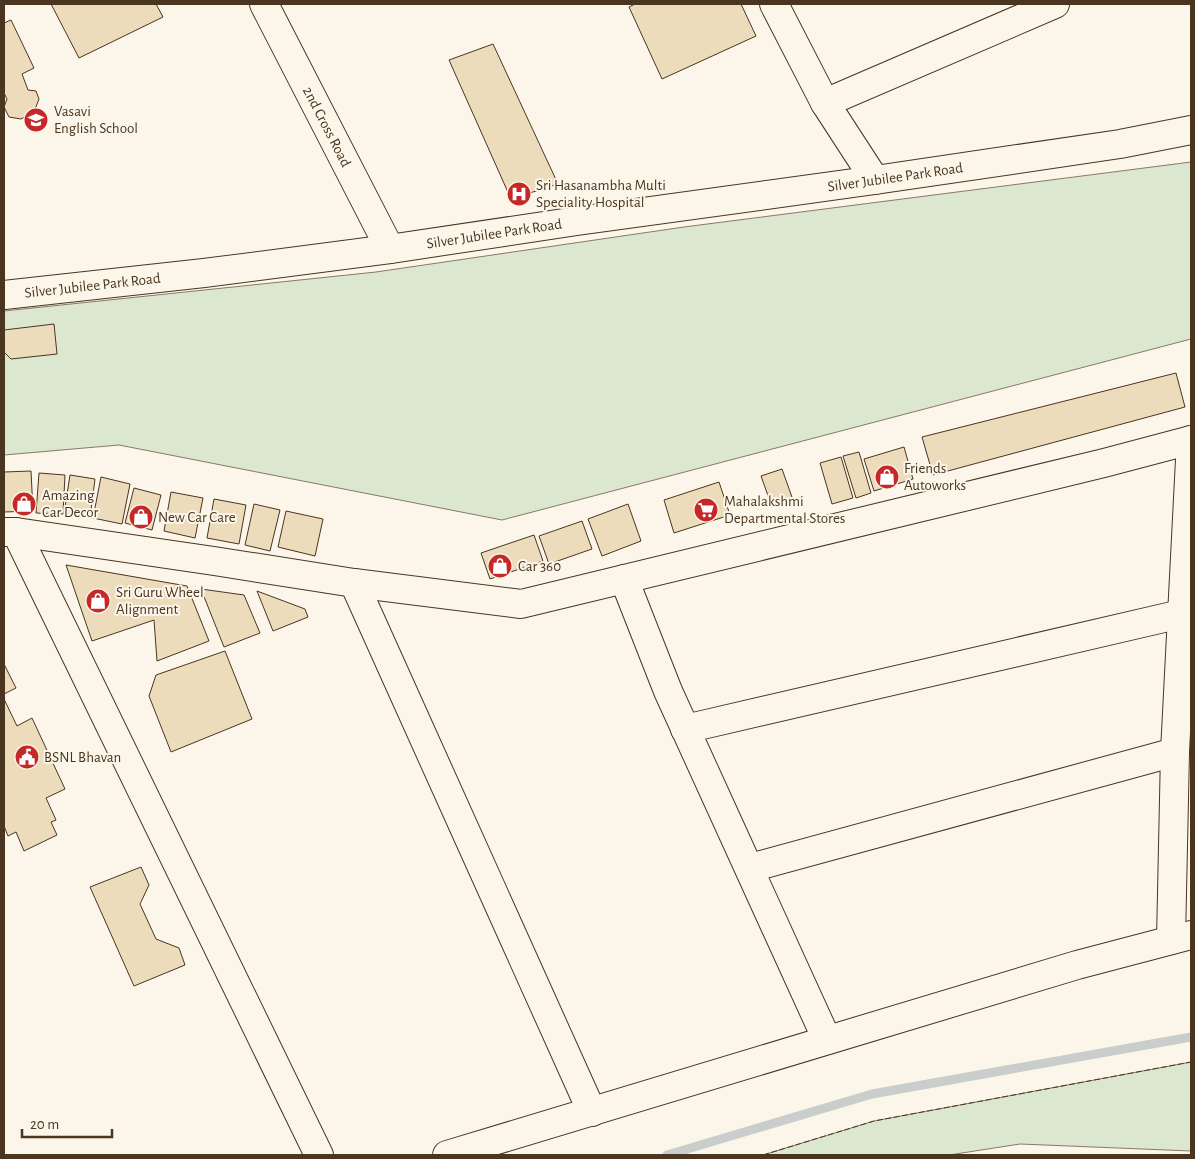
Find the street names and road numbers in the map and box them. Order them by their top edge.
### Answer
street label: 2nd Cross Road [300,84,354,170]
street label: Silver Jubilee Park Road [826,160,964,194]
street label: Silver Jubilee Park Road [425,216,563,251]
street label: Silver Jubilee Park Road [24,270,161,300]

